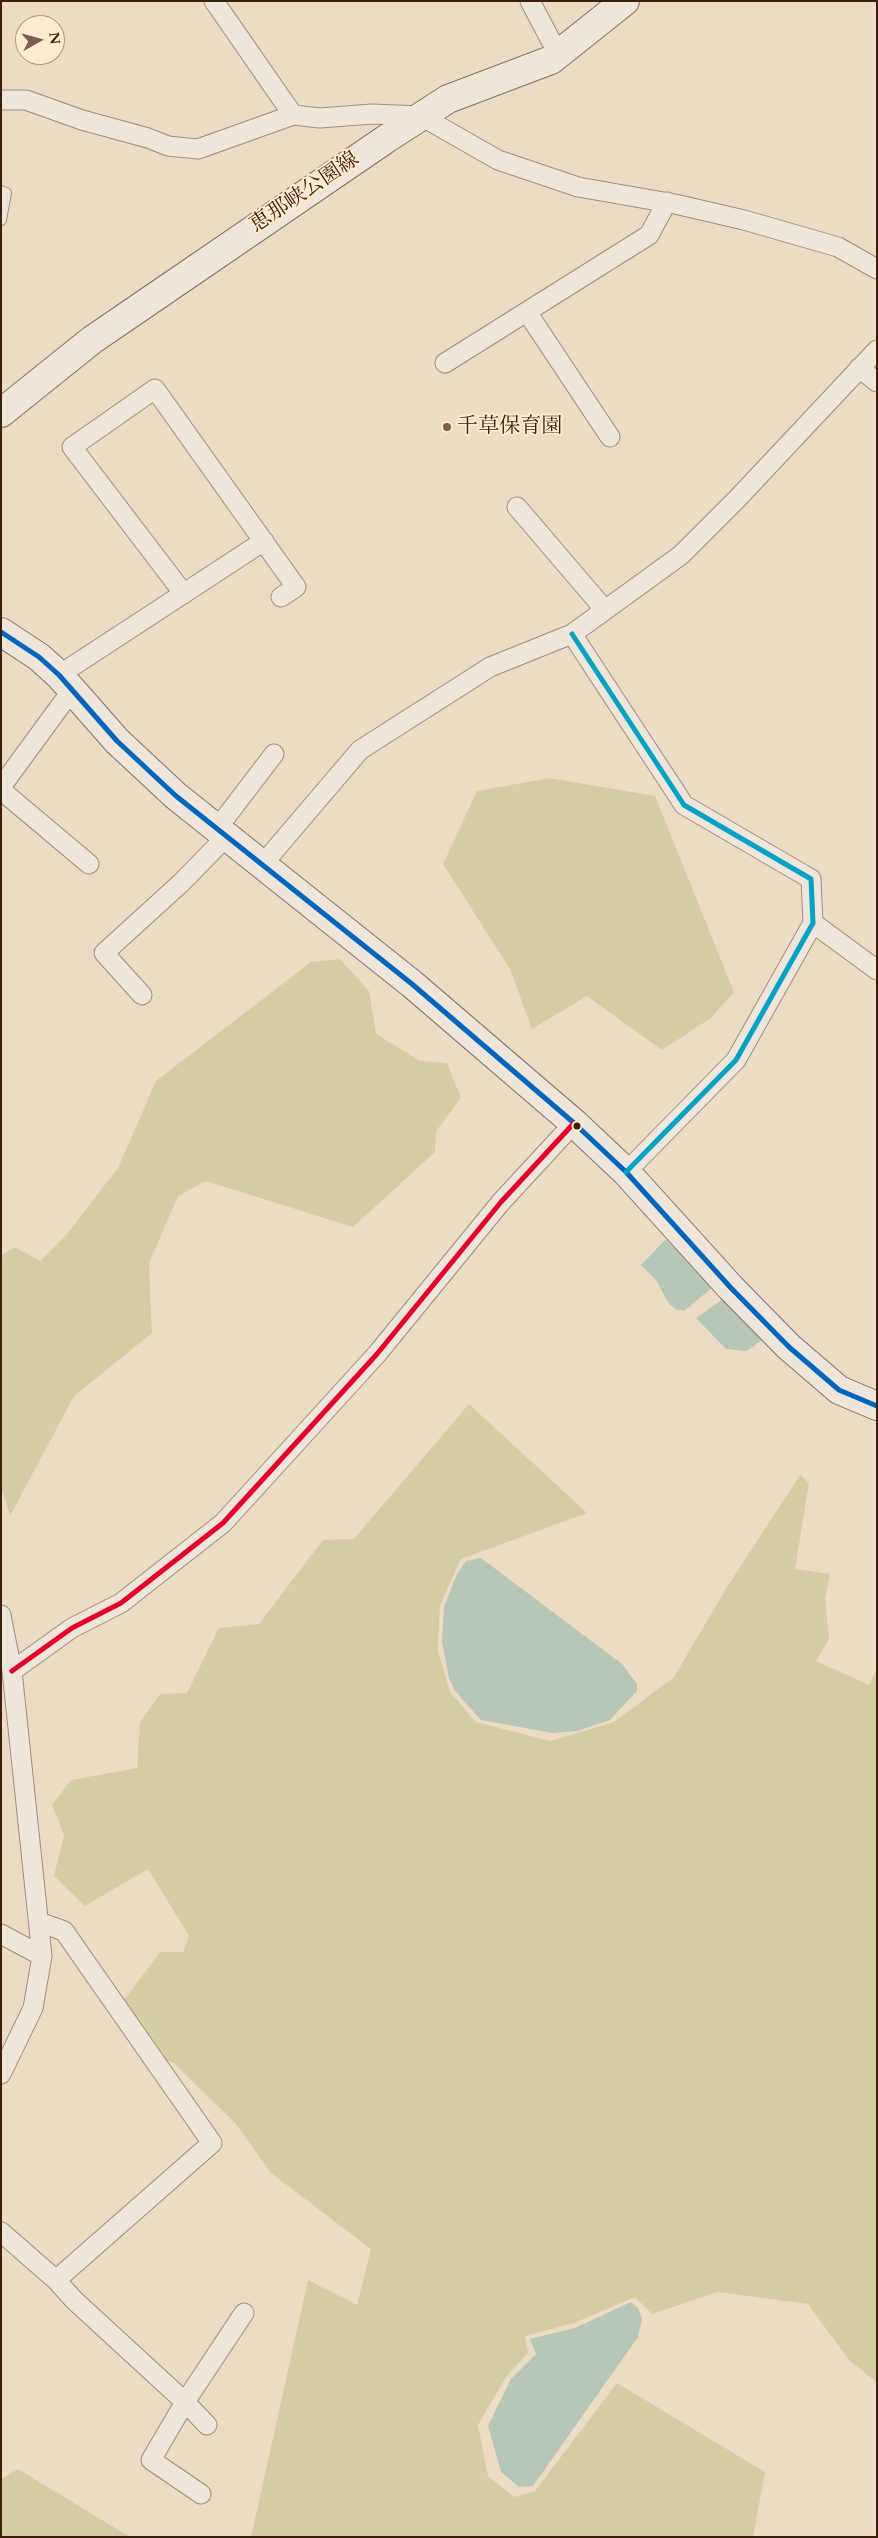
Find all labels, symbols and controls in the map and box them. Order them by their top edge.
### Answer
north arrow [15,15,65,65]
text: N [44,31,65,45]
street label: 恵那峡公園線 [246,147,364,239]
place label: 千草保育園 [457,414,562,440]
marker: 千草保育園 [441,421,453,433]
unlabelled marker [572,1121,582,1131]

